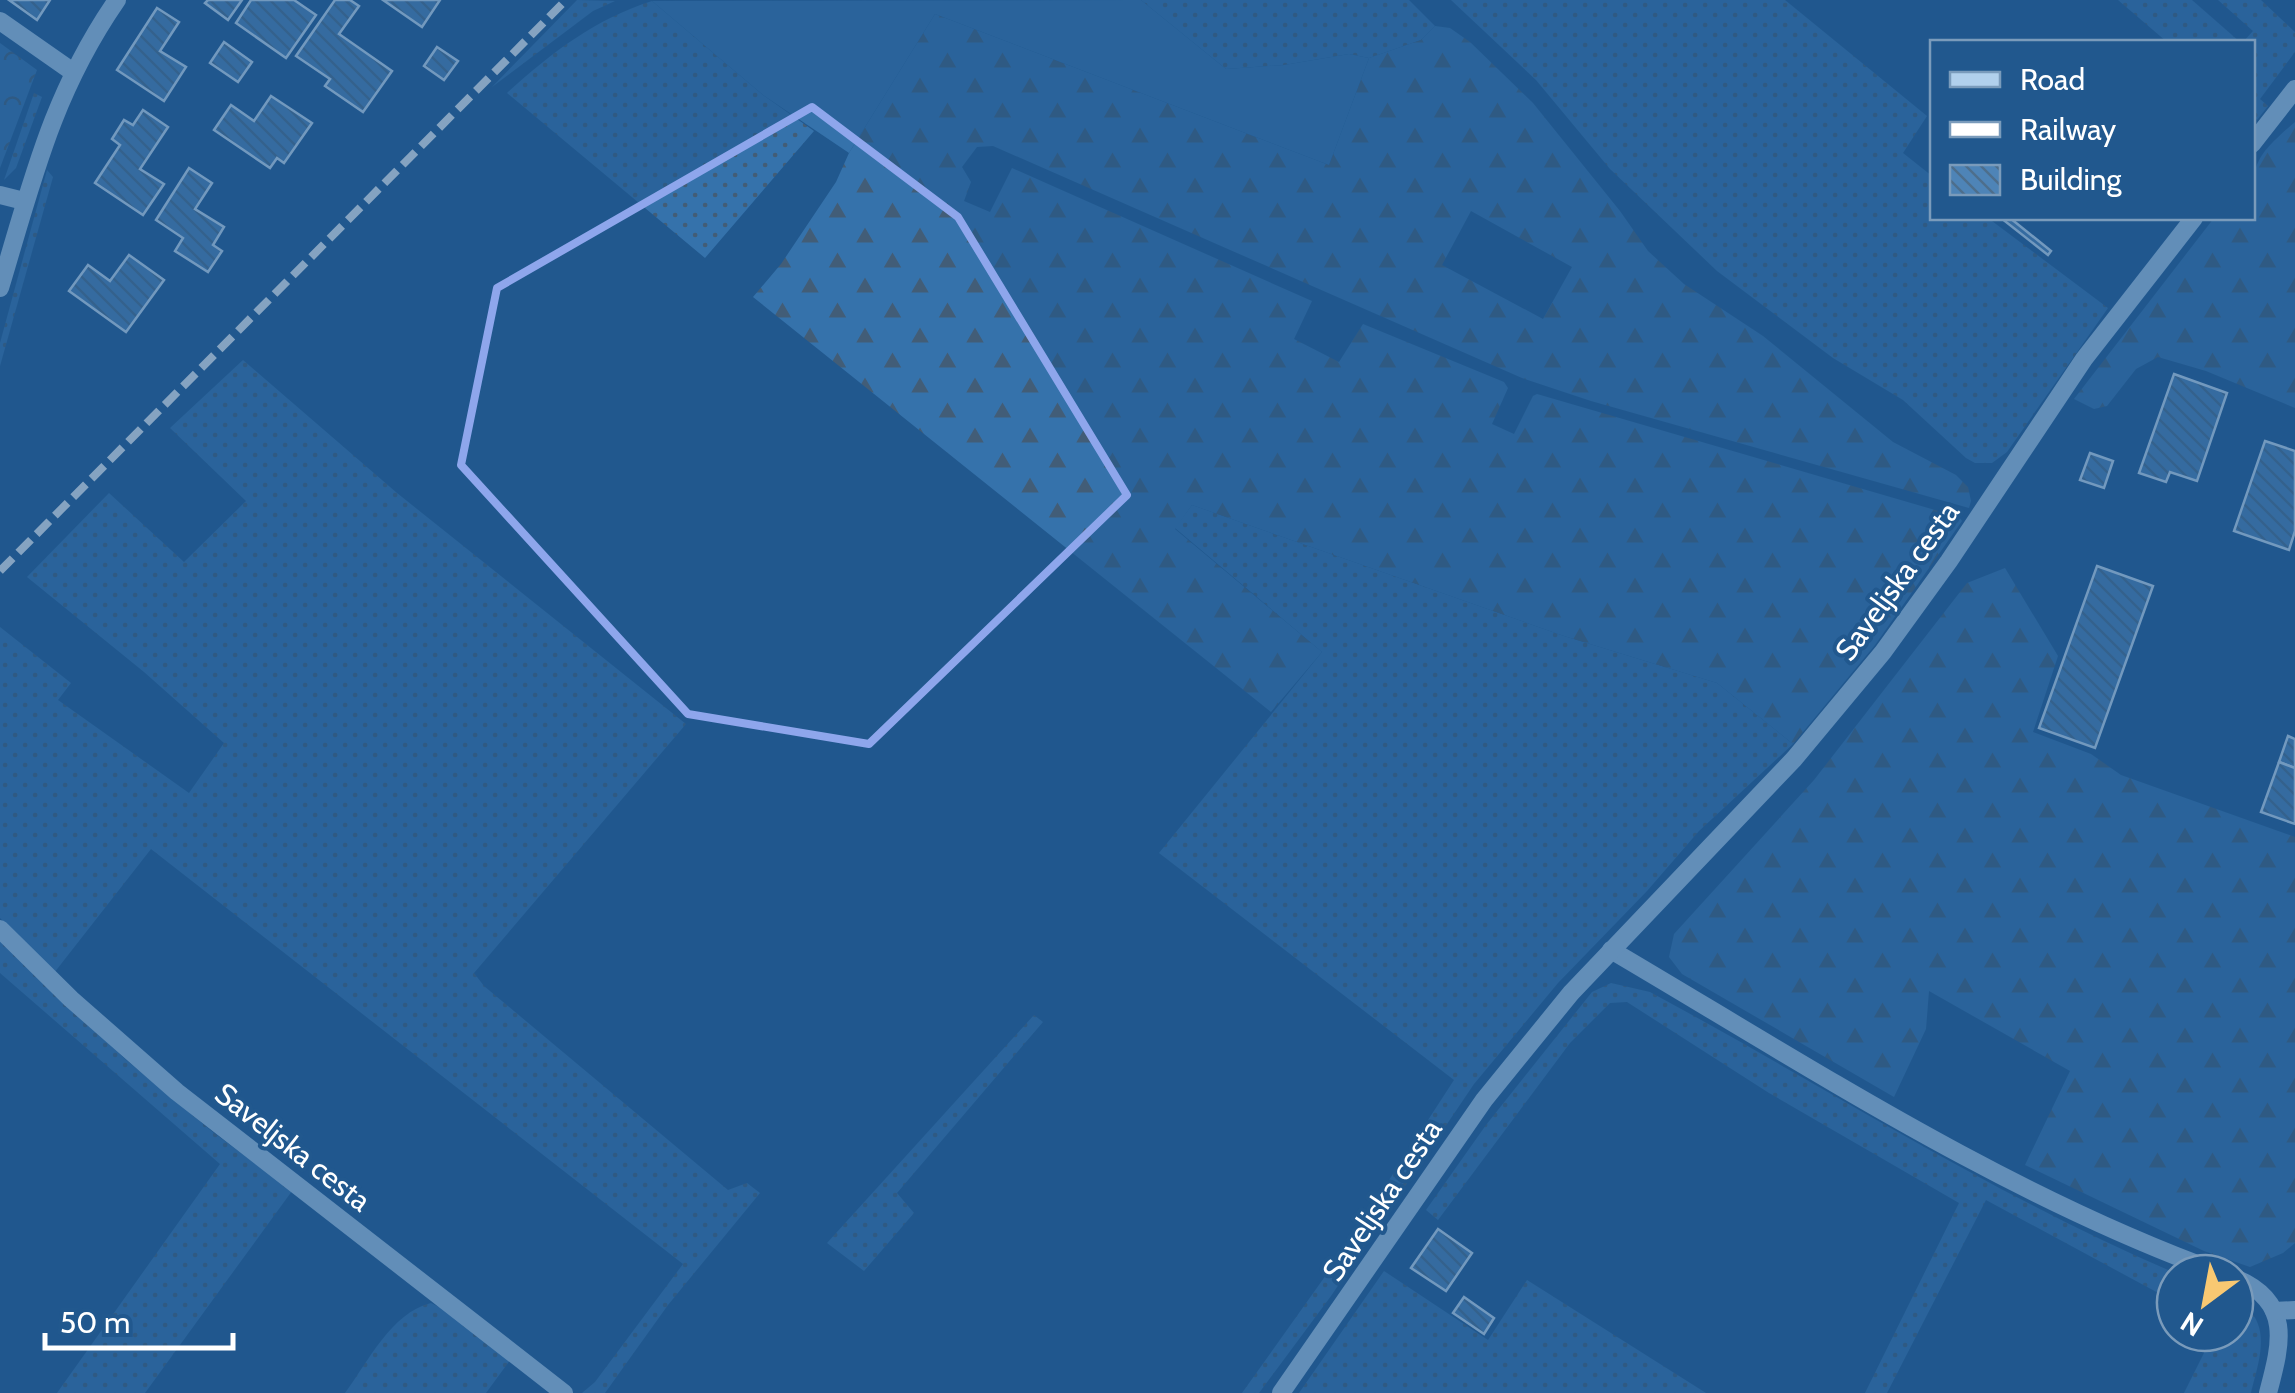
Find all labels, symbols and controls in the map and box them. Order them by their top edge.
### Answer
legend [1930,40,2255,220]
text: Road [2020,61,2085,98]
text: Railway [2020,111,2116,148]
text: Building [2020,161,2123,198]
street label: Saveljska cesta [1827,494,1967,668]
street label: Saveljska cesta [208,1075,379,1220]
street label: Saveljska cesta [1314,1112,1450,1288]
north arrow [2155,1253,2255,1353]
scale bar [45,1288,232,1350]
text: 50 m [60,1304,130,1341]
text: N [2174,1305,2209,1344]

